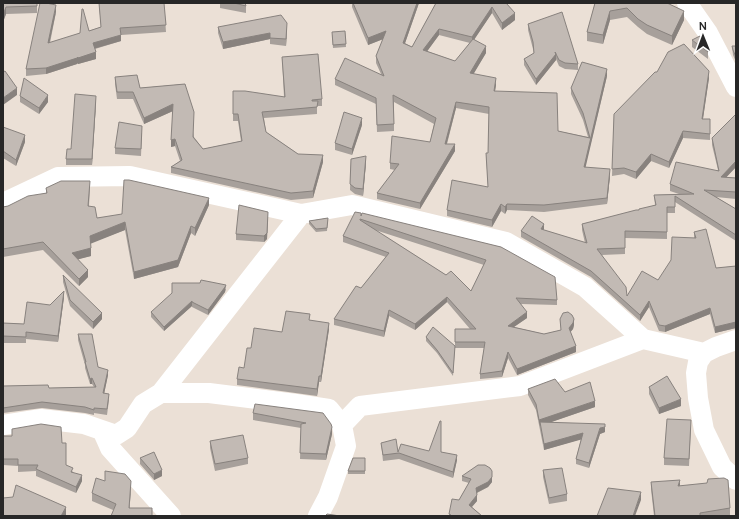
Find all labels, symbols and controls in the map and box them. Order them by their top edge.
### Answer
north arrow [683,16,723,56]
text: N [699,18,707,33]

